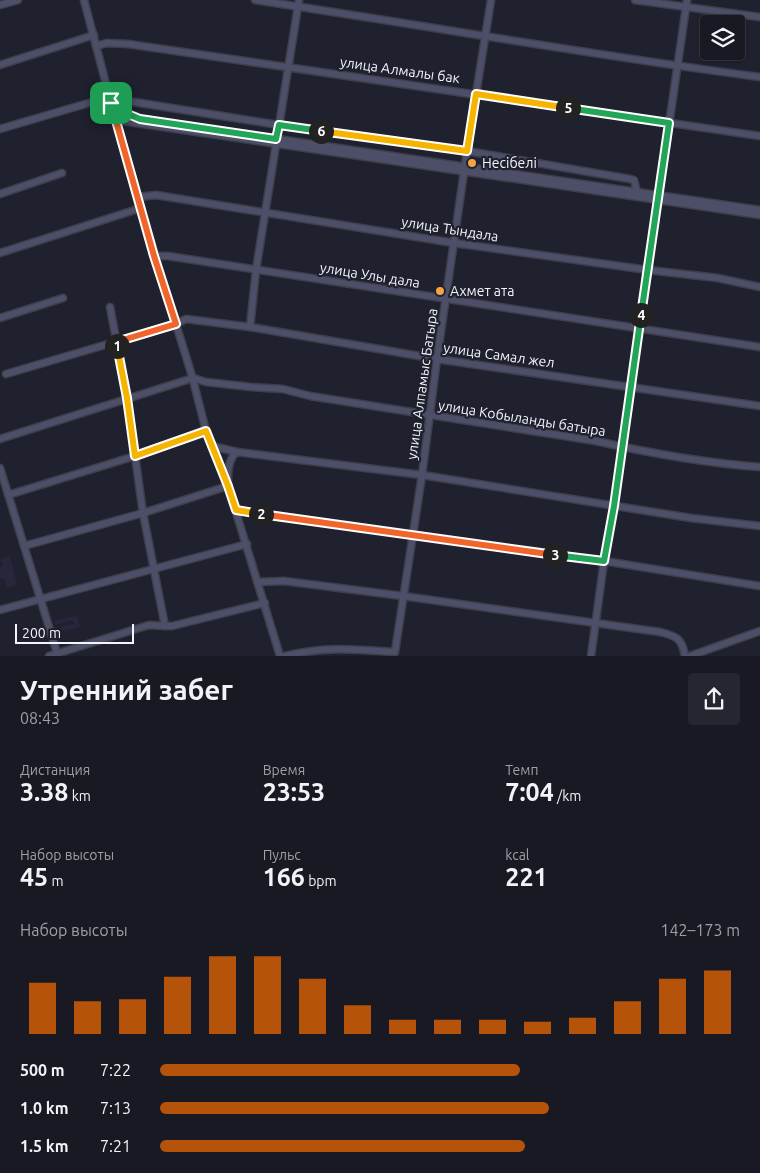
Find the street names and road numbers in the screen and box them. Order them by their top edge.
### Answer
street label: улица Алмалы бак [339,54,461,86]
street label: улица Тындала [400,213,500,245]
street label: улица Улы дала [319,259,421,291]
street label: улица Алпамыс Батыра [403,307,441,461]
street label: улица Самал жел [442,339,556,371]
street label: улица Кобыланды батыра [437,397,607,439]

